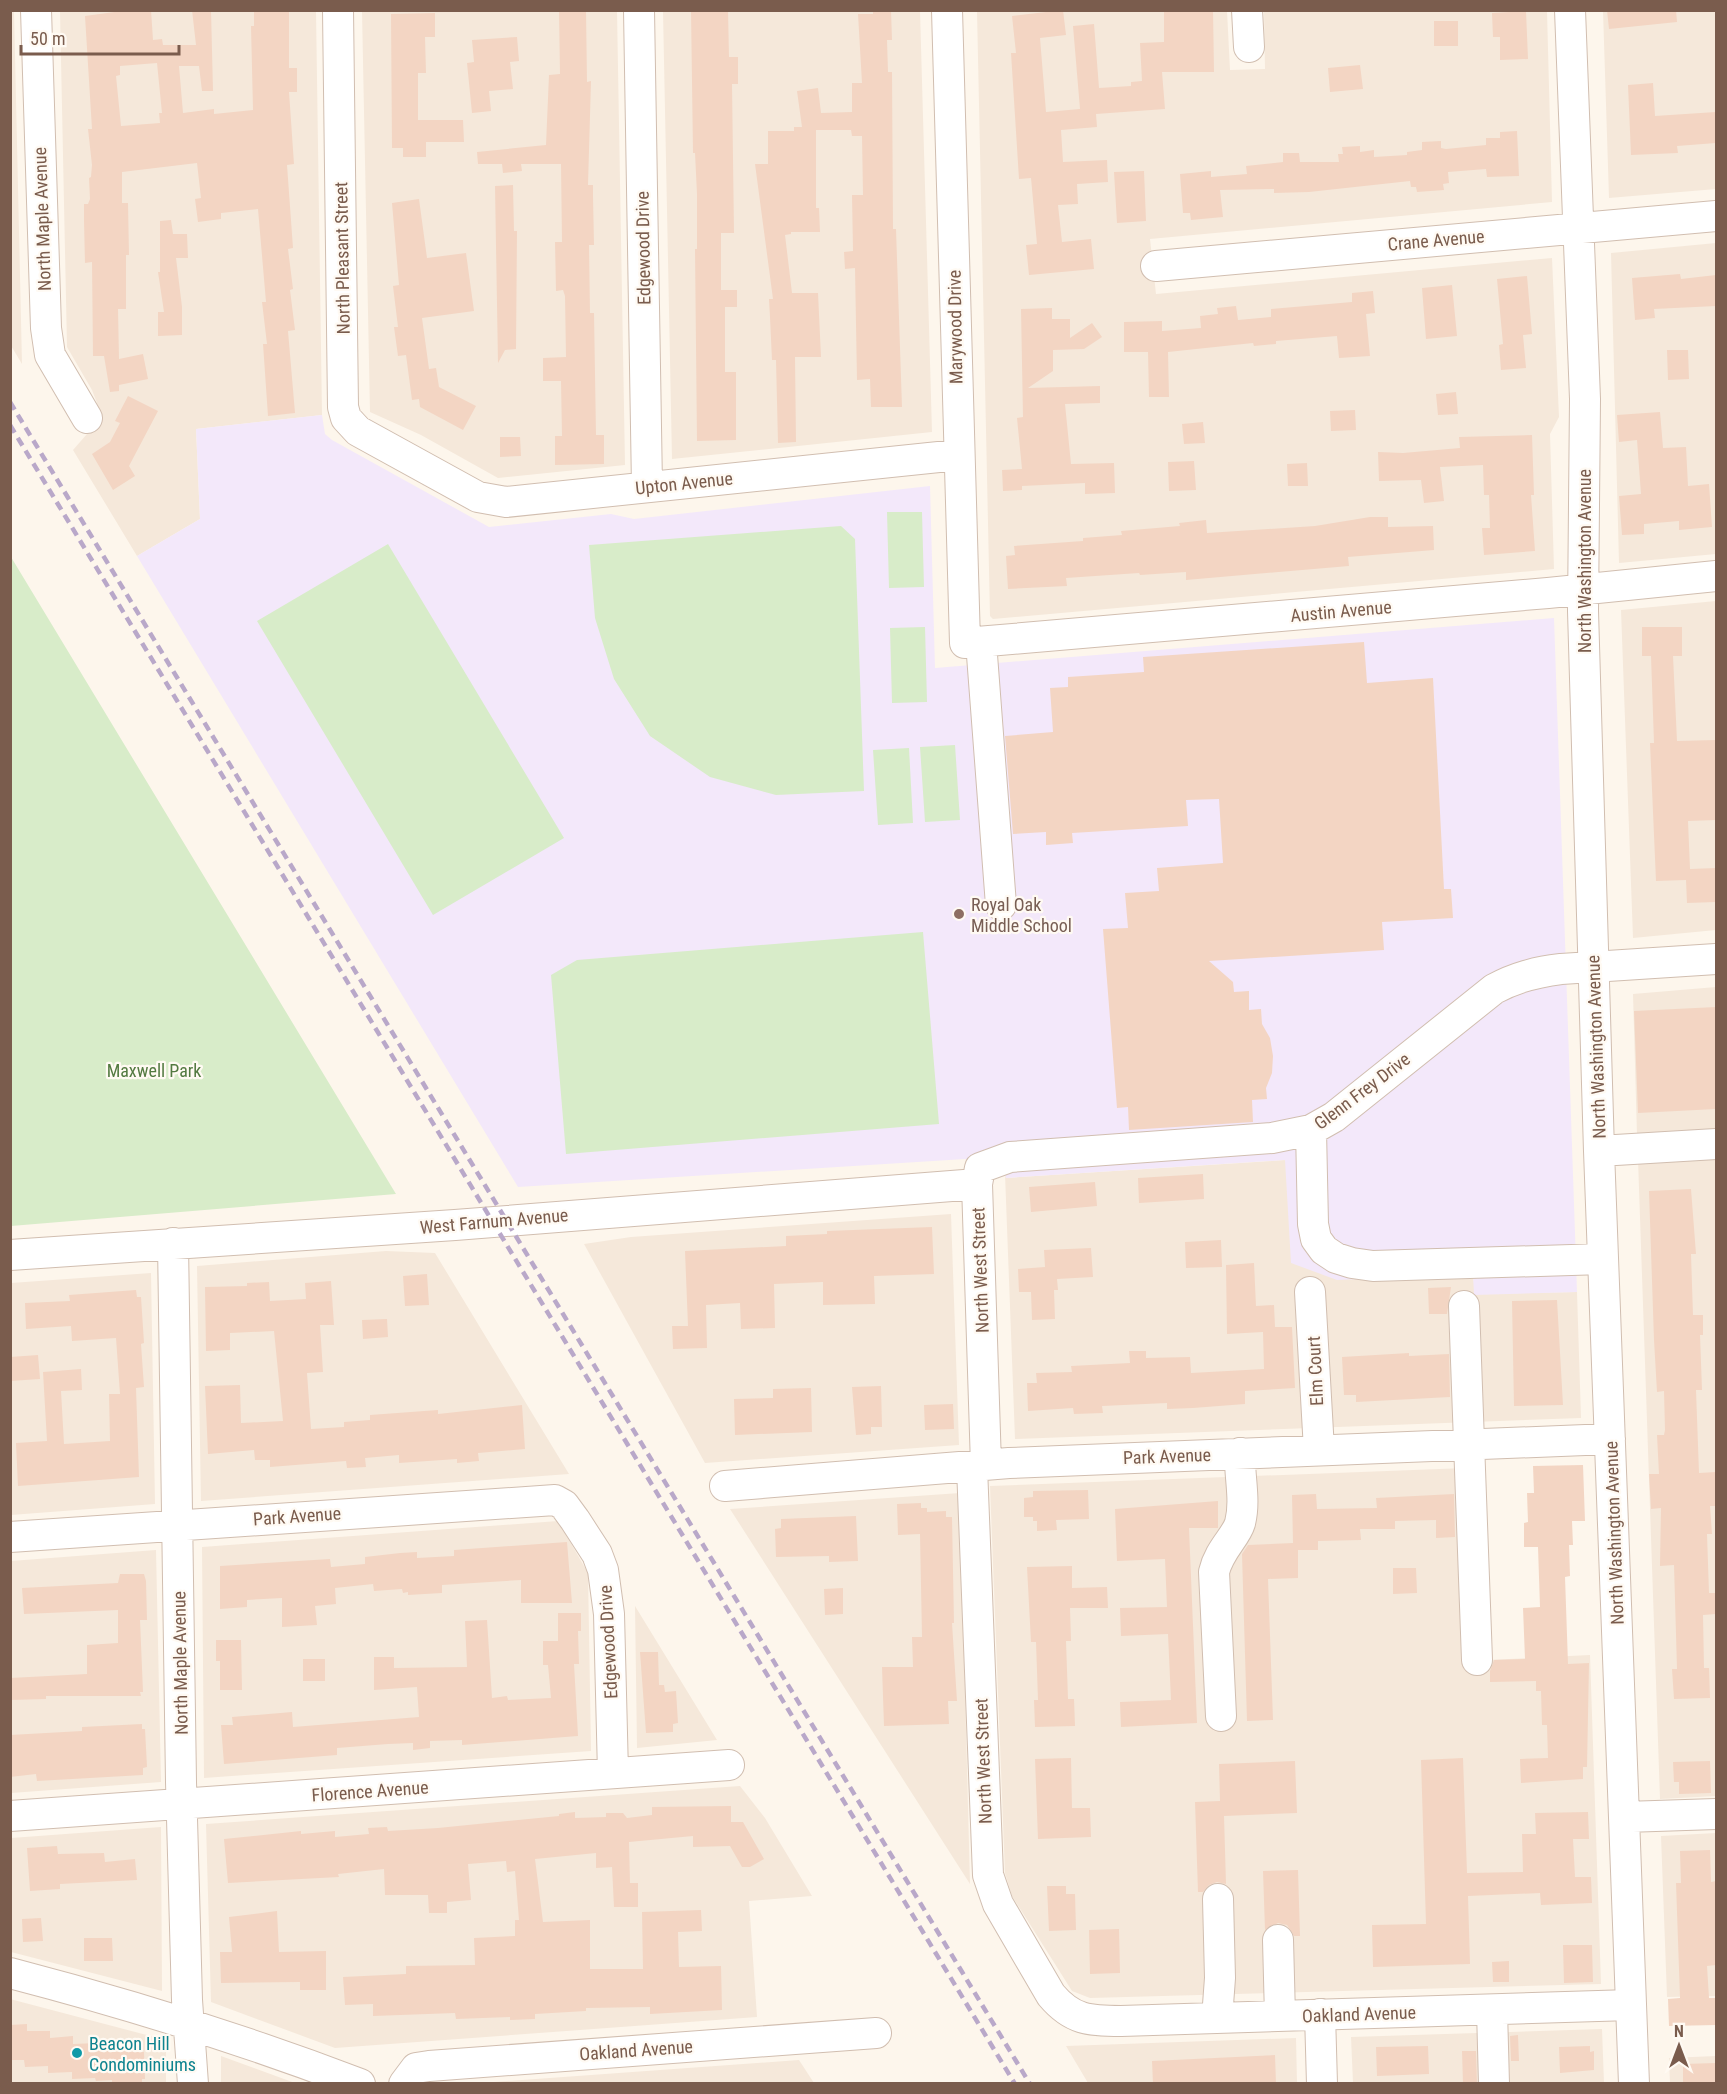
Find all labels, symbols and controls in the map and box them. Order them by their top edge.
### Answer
scale bar [21,18,178,56]
text: 50 m [30,28,65,49]
street label: North Maple Avenue [29,147,55,291]
street label: North Pleasant Street [330,182,354,334]
street label: Edgewood Drive [632,191,654,305]
street label: Crane Avenue [1387,225,1485,255]
street label: Marywood Drive [944,270,966,384]
street label: Upton Avenue [634,467,734,499]
street label: North Washington Avenue [1574,469,1595,653]
street label: Austin Avenue [1290,596,1392,626]
place label: Royal Oak Middle School [971,894,1072,936]
marker: Royal Oak Middle School [952,907,966,921]
street label: North Washington Avenue [1582,955,1610,1139]
street label: Glenn Frey Drive [1310,1048,1414,1134]
park label: Maxwell Park [107,1060,201,1081]
street label: West Farnum Avenue [419,1204,569,1238]
street label: North West Street [967,1207,993,1333]
street label: Elm Court [1303,1336,1327,1406]
street label: North Washington Avenue [1600,1441,1628,1625]
street label: Park Avenue [1123,1444,1211,1468]
street label: Park Avenue [252,1502,342,1530]
street label: Edgewood Drive [595,1585,621,1699]
street label: North Maple Avenue [168,1591,192,1735]
street label: North West Street [970,1698,996,1824]
street label: Florence Avenue [311,1776,429,1806]
street label: Oakland Avenue [1302,2002,1416,2026]
north arrow [1649,2016,1709,2076]
text: N [1674,2022,1684,2041]
place label: Beacon Hill Condominiums [89,2033,196,2075]
street label: Oakland Avenue [578,2036,694,2064]
marker: Beacon Hill Condominiums [70,2046,84,2060]

